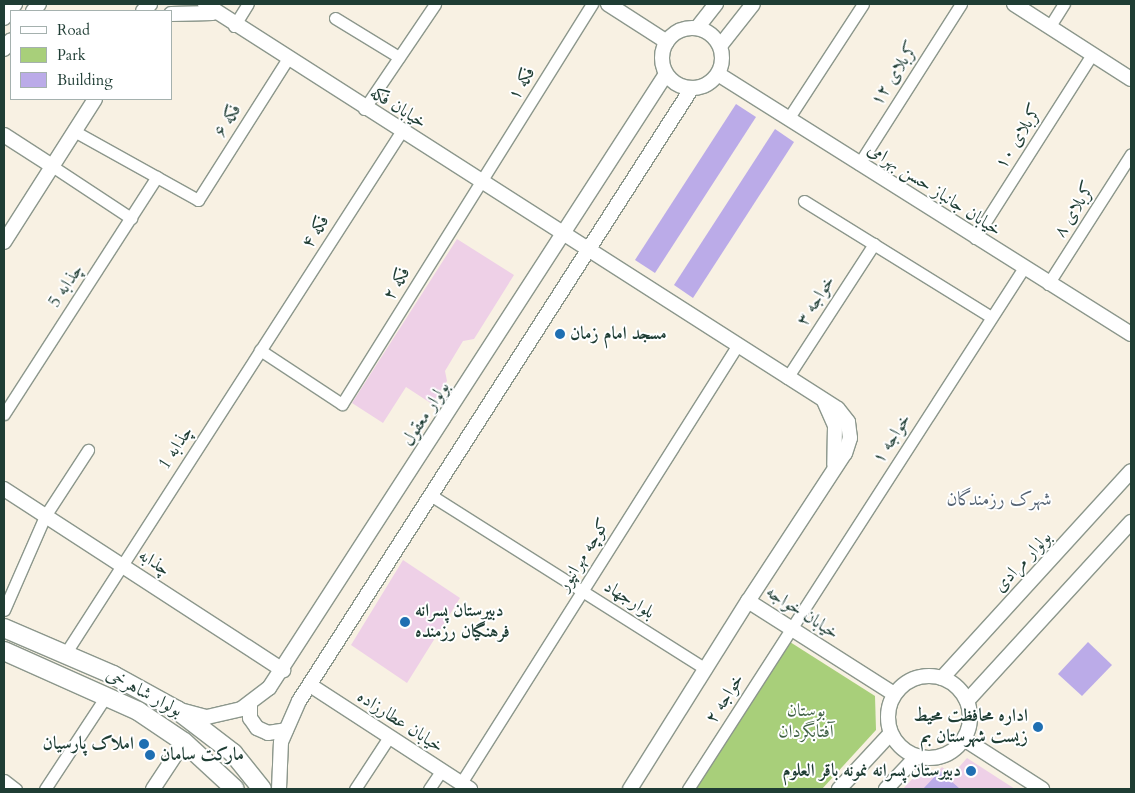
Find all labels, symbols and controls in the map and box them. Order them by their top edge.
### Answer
legend [10,10,172,100]
text: Road [57,20,90,40]
street label: کربلای ۱۲ [866,38,924,110]
text: Park [57,45,86,65]
street label: فکه ۱ [504,63,540,105]
text: Building [57,70,113,90]
street label: خیابان فکه [366,82,430,134]
street label: فکه ۶ [210,100,246,142]
street label: کربلای ۱۰ [991,101,1047,173]
street label: خیابان جانباز حسن بهرامی [863,139,1005,241]
street label: کربلای ۸ [1050,178,1100,242]
street label: فکه ۴ [297,211,335,253]
street label: چذابه 5 [44,260,88,312]
street label: فکه ۲ [379,263,415,305]
street label: خواجه ۳ [792,272,840,330]
place label: مسجد امام زمان [570,323,667,345]
marker: مسجد امام زمان [554,328,566,340]
street label: بولوار معقول [397,378,455,450]
street label: خواجه ۱ [868,410,916,468]
street label: چذابه 1 [154,422,198,474]
district label: شهرک رزمندگان [947,489,1051,511]
street label: کوچه مهرانپور [553,515,615,595]
street label: بولوار مرادی [989,527,1057,597]
street label: چذابه [134,545,174,581]
street label: بلوارجهاد [600,576,658,624]
street label: خیابان خواجه [761,581,843,645]
place label: دبیرستان پسرانه فرهنگیان رزمنده [415,601,510,644]
marker: دبیرستان پسرانه فرهنگیان رزمنده [399,616,411,628]
street label: بولوار شاهرخی [102,664,186,722]
street label: خواجه ۲ [701,670,749,728]
street label: خیابان عطارزاده [353,686,447,758]
park label: بوستان آفتابگردان [778,701,834,744]
place label: اداره محافظت محیط زیست شهرستان بم [914,706,1028,749]
marker: اداره محافظت محیط زیست شهرستان بم [1032,721,1044,733]
place label: املاک پارسیان [43,733,134,755]
marker: املاک پارسیان [138,738,150,750]
place label: مارکت سامان [160,744,244,766]
marker: مارکت سامان [144,749,156,761]
place label: دبیرستان پسرانه نمونه باقر العلوم [782,760,961,782]
marker: دبیرستان پسرانه نمونه باقر العلوم [965,765,977,777]

